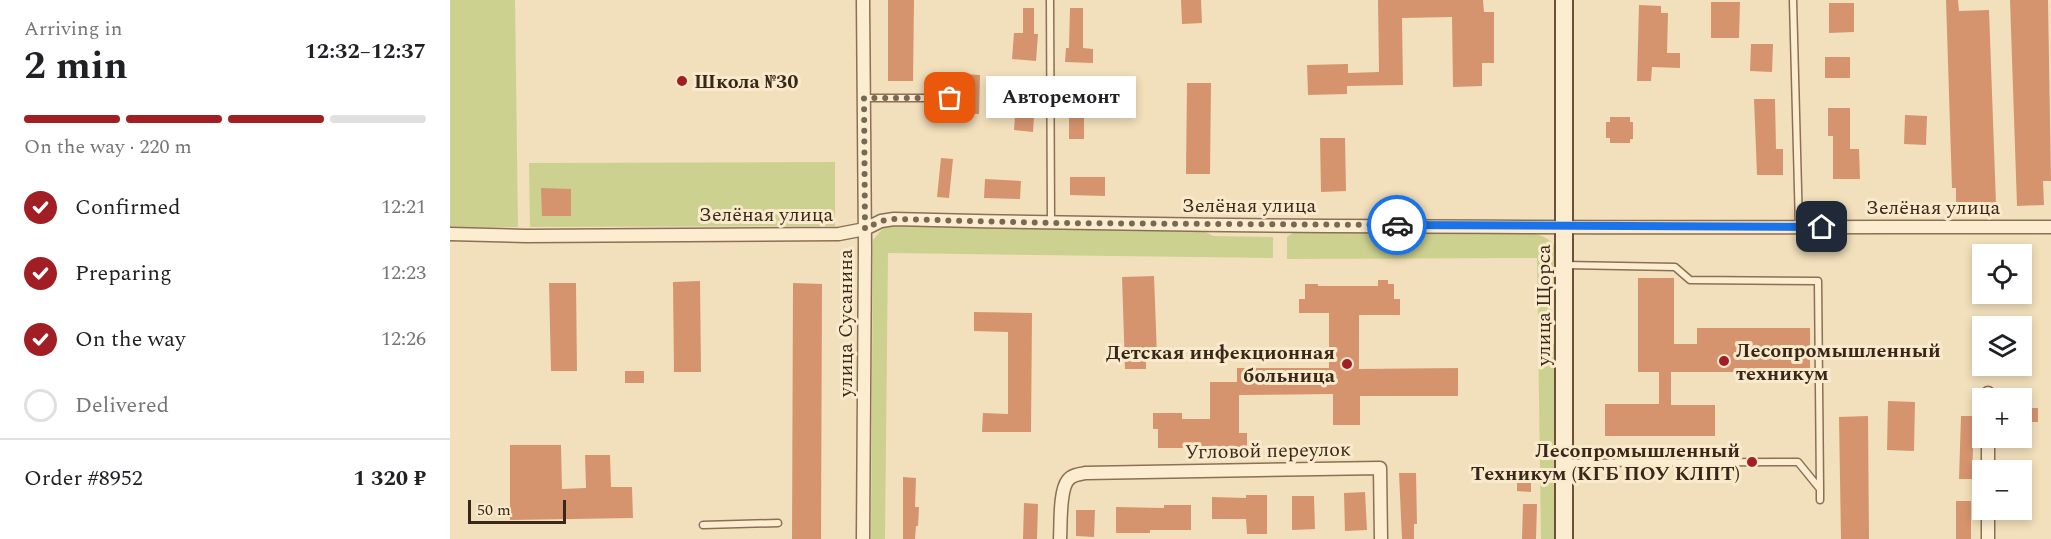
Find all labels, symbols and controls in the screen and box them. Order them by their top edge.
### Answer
text: Arriving in [24,14,122,44]
text: 12:32–12:37 [304,35,426,68]
text: 2 min [24,37,128,96]
place label: Школа №30 [694,67,798,97]
pin [924,72,975,123]
marker: Школа №30 [675,74,689,88]
callout: Авторемонт [986,77,1136,119]
icon: bag [933,81,966,114]
text: Авторемонт [1002,82,1120,112]
text: On the way · 220 m [24,132,192,162]
icon: check [24,191,57,224]
text: Confirmed [75,191,181,224]
street label: Зелёная улица [1182,191,1316,221]
text: 12:21 [381,192,426,222]
street label: Зелёная улица [1866,193,2000,223]
courier [1367,195,1427,255]
street label: Зелёная улица [699,200,833,230]
pin [1796,201,1847,252]
icon: car [1381,209,1414,242]
icon: home [1805,210,1838,243]
street label: улица Щорса [1529,244,1559,367]
map controls [1972,244,2032,520]
button: locate [1972,244,2032,304]
street label: улица Сусанина [831,249,861,398]
icon: check [24,257,57,290]
text: Preparing [75,257,172,290]
text: 12:23 [381,258,426,288]
button: layers [1972,316,2032,376]
icon: check [24,323,57,356]
text: On the way [75,323,186,356]
text: 12:26 [381,324,426,354]
place label: Лесопромышленный техникум [1736,336,1941,389]
place label: Детская инфекционная больница [1106,338,1336,391]
marker: Лесопромышленный техникум [1717,354,1731,368]
marker: Детская инфекционная больница [1340,357,1354,371]
button: + [1972,388,2032,448]
text: Delivered [75,389,169,422]
street label: Угловой переулок [1185,435,1351,467]
place label: Лесопромышленный Техникум (КГБ ПОУ КЛПТ) [1471,436,1740,489]
marker: Лесопромышленный Техникум (КГБ ПОУ КЛПТ) [1745,455,1759,469]
button: − [1972,460,2032,520]
text: Order #8952 [24,462,143,495]
text: 1 320 ₽ [353,462,426,495]
scale bar [468,497,566,524]
text: 50 m [477,498,511,522]

